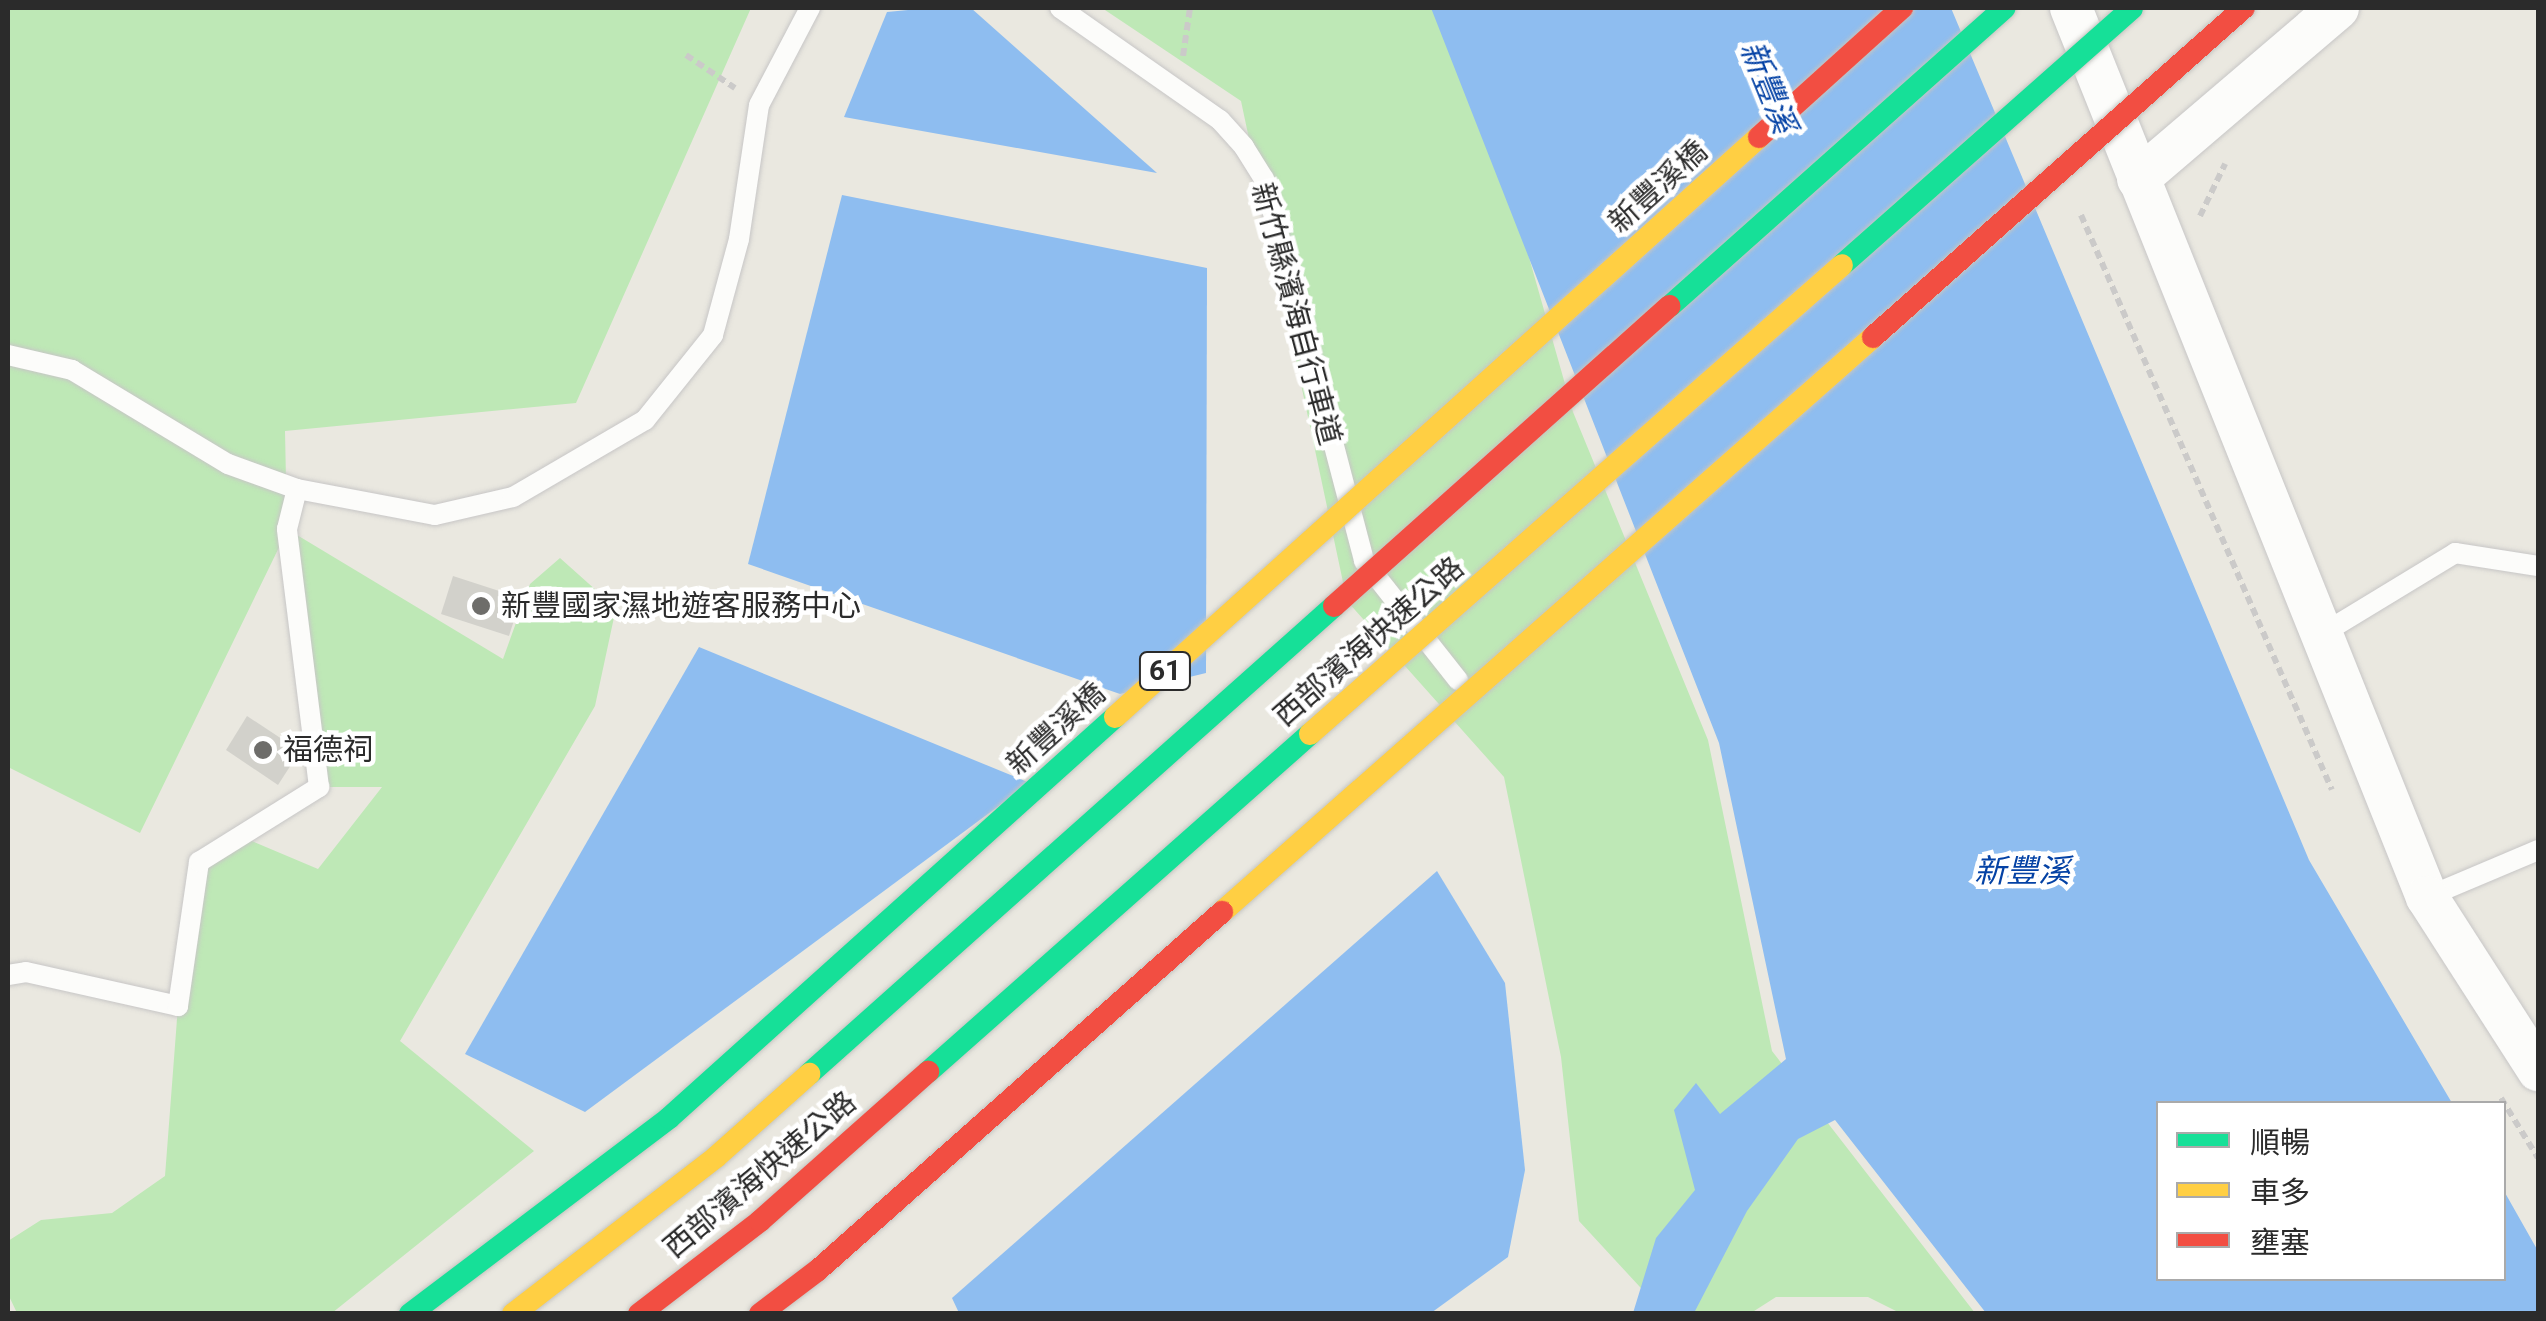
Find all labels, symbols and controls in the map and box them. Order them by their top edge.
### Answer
water label: 新豐溪 [1732,35,1804,139]
street label: 新豐溪橋 [1601,133,1715,241]
street label: 新竹縣濱海自行車道 [1244,179,1348,449]
street label: 西部濱海快速公路 [1267,550,1471,734]
place label: 新豐國家濕地遊客服務中心 [501,588,861,624]
marker: 新豐國家濕地遊客服務中心 [470,595,492,617]
road number: 61 [1138,648,1192,694]
street label: 新豐溪橋 [999,675,1113,783]
place label: 福德祠 [283,732,373,768]
marker: 福德祠 [252,739,274,761]
water label: 新豐溪 [1974,852,2070,890]
street label: 西部濱海快速公路 [657,1084,863,1266]
legend [2156,1101,2506,1281]
text: 順暢 [2250,1125,2310,1160]
text: 車多 [2250,1175,2310,1210]
text: 壅塞 [2250,1225,2310,1260]

